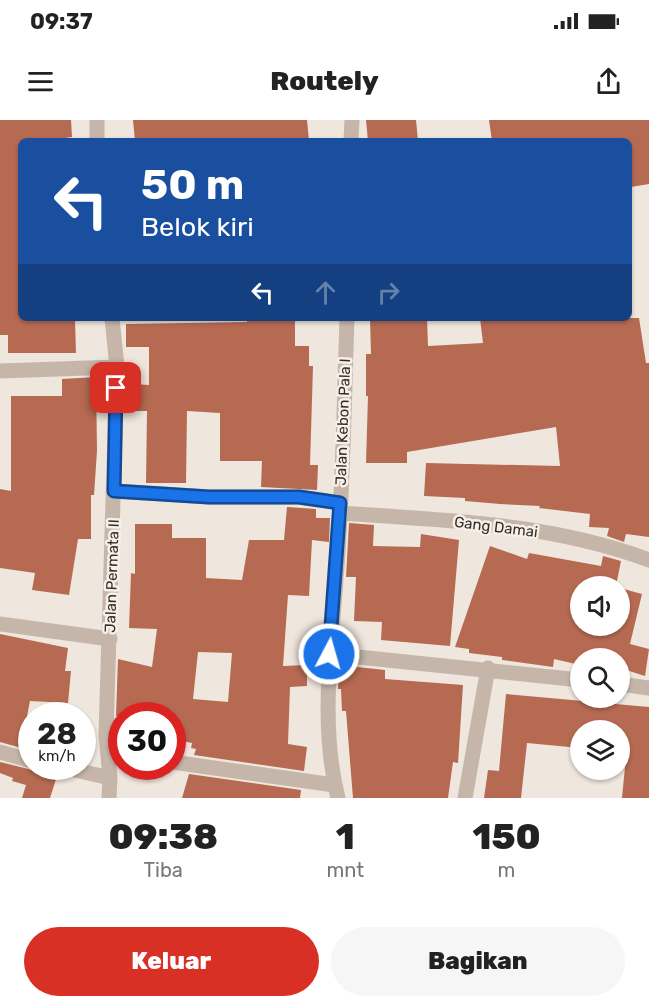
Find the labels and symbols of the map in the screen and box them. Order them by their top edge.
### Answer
street label: Jalan Kebon Pala I [332,358,354,486]
pin [90,362,141,413]
street label: Gang Damai [453,513,539,541]
street label: Jalan Permata II [101,519,123,633]
position arrow [297,622,361,686]
speed limit sign: 30 [108,702,186,780]

